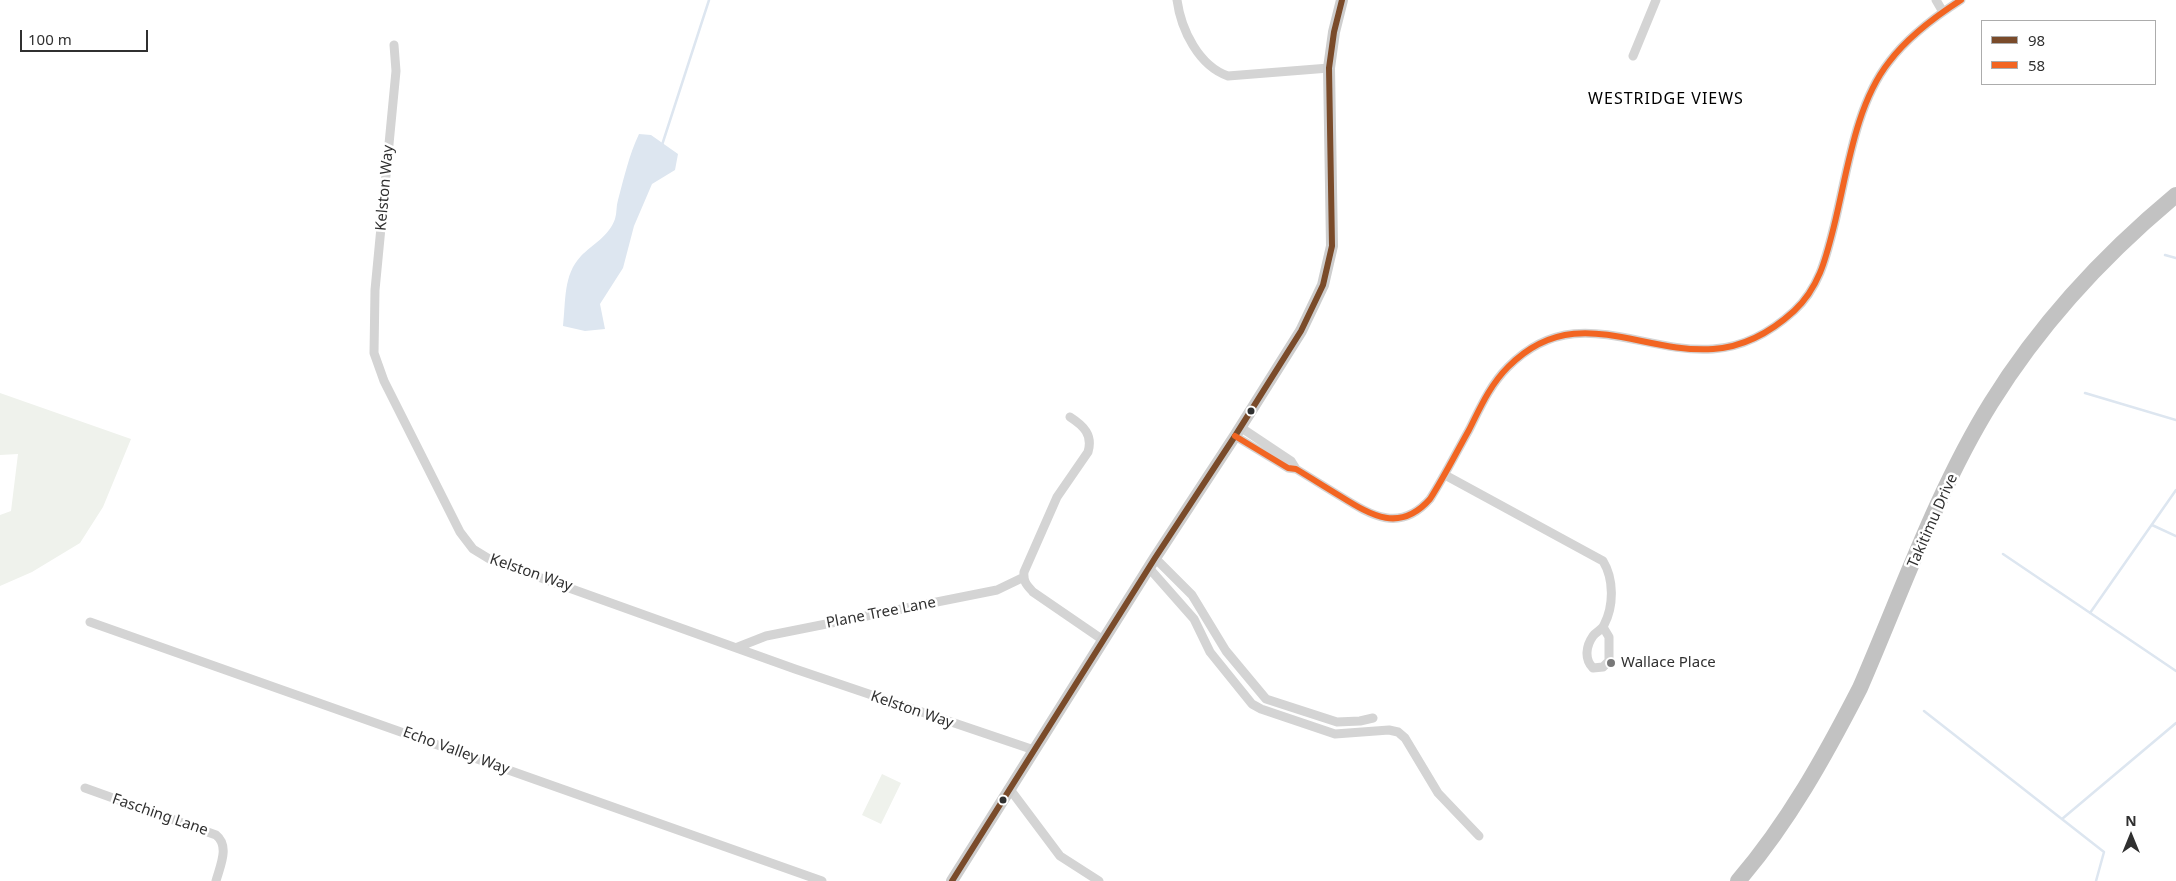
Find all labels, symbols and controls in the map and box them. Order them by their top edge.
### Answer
scale bar [22,20,150,52]
legend [1981,20,2156,85]
text: 100 m [28,29,72,49]
text: 98 [2028,30,2045,50]
text: 58 [2028,55,2045,75]
district label: WESTRIDGE VIEWS [1586,89,1746,109]
street label: Kelston Way [372,144,398,232]
unlabelled marker [1246,406,1256,416]
street label: Takitimu Drive [1904,471,1962,571]
street label: Kelston Way [487,550,575,596]
street label: Plane Tree Lane [825,594,937,632]
place label: Wallace Place [1621,654,1716,672]
marker: Wallace Place [1605,657,1617,669]
street label: Kelston Way [868,687,956,733]
street label: Echo Valley Way [400,723,512,779]
street label: Fasching Lane [110,790,210,840]
unlabelled marker [998,795,1008,805]
north arrow [2106,811,2156,861]
text: N [2125,811,2137,830]

